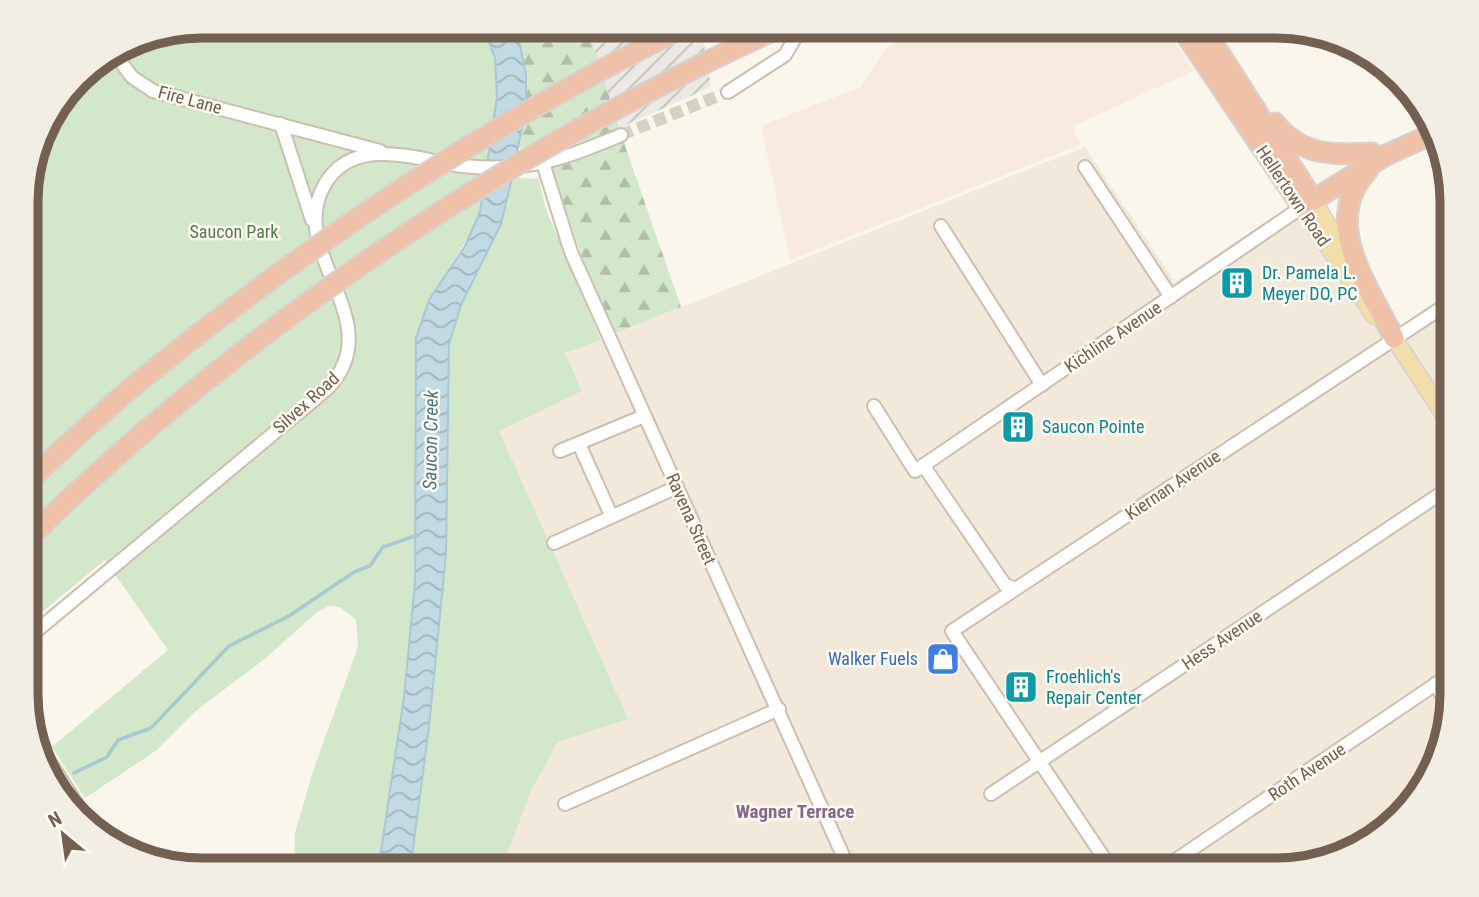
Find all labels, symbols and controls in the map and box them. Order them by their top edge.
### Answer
street label: Fire Lane [156,81,224,118]
street label: Hellertown Road [1252,141,1335,250]
park label: Saucon Park [190,221,278,242]
place label: Dr. Pamela L. Meyer DO, PC [1262,262,1357,304]
building icon: Dr. Pamela L. Meyer DO, PC [1218,264,1256,302]
street label: Kichline Avenue [1060,296,1165,377]
street label: Silvex Road [268,367,343,438]
water label: Saucon Creek [418,389,443,490]
building icon: Saucon Pointe [999,408,1037,446]
place label: Saucon Pointe [1042,416,1144,437]
street label: Kiernan Avenue [1121,445,1224,524]
street label: Ravena Street [662,470,721,568]
street label: Hess Avenue [1178,605,1266,674]
shop icon: Walker Fuels [924,640,962,678]
place label: Walker Fuels [828,648,918,669]
place label: Froehlich's Repair Center [1046,666,1142,708]
building icon: Froehlich's Repair Center [1002,668,1040,706]
street label: Roth Avenue [1264,738,1349,805]
north arrow [28,799,98,869]
district label: Wagner Terrace [736,800,854,823]
text: N [44,807,66,832]

